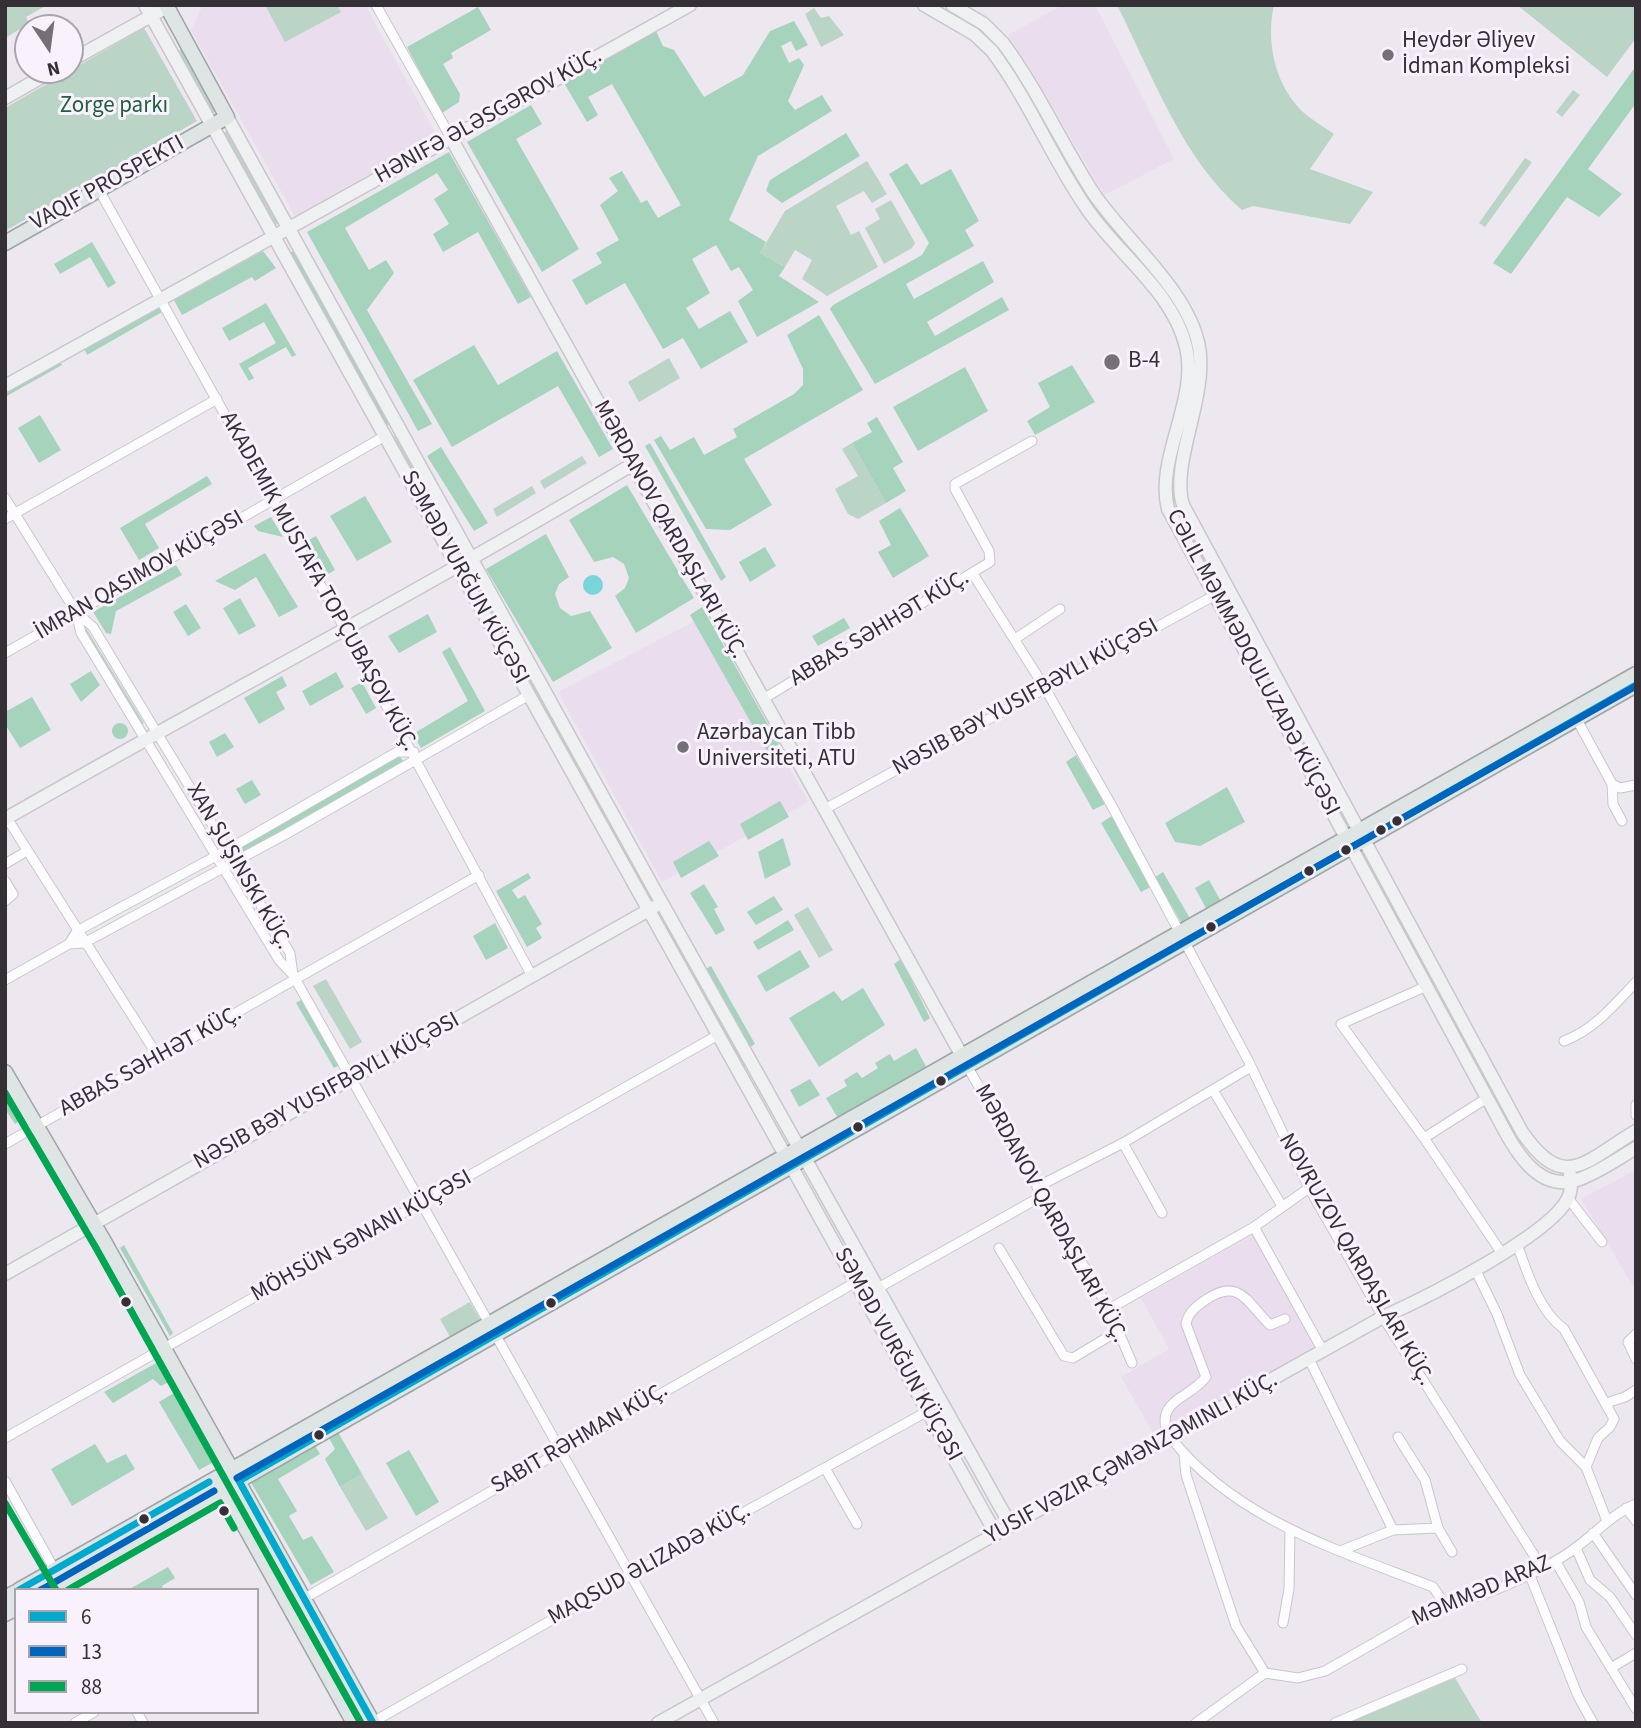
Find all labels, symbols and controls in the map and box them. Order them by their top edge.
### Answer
north arrow [14,14,84,84]
place label: Heydər Əliyev İdman Kompleksi [1402,28,1570,82]
street label: HƏNIFƏ ƏLƏSGƏROV KÜÇ. [371,43,607,191]
marker: Heydər Əliyev İdman Kompleksi [1380,47,1396,63]
text: N [44,53,63,83]
park label: Zorge parkı [60,93,168,121]
street label: VAQIF PROSPEKTI [26,130,190,238]
place label: B-4 [1128,348,1160,376]
marker: B-4 [1102,352,1122,372]
street label: MƏRDANOV QARDAŞLARI KÜÇ. [586,396,752,664]
street label: AKADEMIK MUSTAFA TOPÇUBAŞOV KÜÇ. [213,407,423,757]
street label: SƏMƏD VURĞUN KÜÇƏSI [394,466,534,690]
street label: İMRAN QASIMOV KÜÇƏSI [31,505,249,647]
street label: CƏLIL MƏMMƏDQULUZADƏ KÜÇƏSI [1159,505,1345,821]
street label: ABBAS SƏHHƏT KÜÇ. [785,565,975,693]
street label: NƏSIB BƏY YUSIFBƏYLI KÜÇƏSI [888,613,1164,783]
place label: Azərbaycan Tibb Universiteti, ATU [697,720,856,774]
marker: Azərbaycan Tibb Universiteti, ATU [675,739,691,755]
street label: XAN ŞUŞINSKI KÜÇ. [179,779,297,955]
unlabelled marker [1390,814,1404,828]
unlabelled marker [1374,823,1388,837]
unlabelled marker [1339,843,1353,857]
unlabelled marker [1302,864,1316,878]
unlabelled marker [1204,920,1218,934]
street label: ABBAS SƏHHƏT KÜÇ. [55,1000,247,1124]
street label: NƏSIB BƏY YUSIFBƏYLI KÜÇƏSI [189,1007,465,1177]
unlabelled marker [934,1074,948,1088]
street label: MƏRDANOV QARDAŞLARI KÜÇ. [967,1080,1133,1348]
unlabelled marker [851,1120,865,1134]
street label: NOVRUZOV QARDAŞLARI KÜÇ. [1271,1129,1439,1391]
street label: MÖHSÜN SƏNANI KÜÇƏSI [247,1165,477,1309]
street label: SƏMƏD VURĞUN KÜÇƏSI [827,1243,967,1467]
unlabelled marker [119,1295,133,1309]
unlabelled marker [544,1296,558,1310]
street label: YUSIF VƏZIR ÇƏMƏNZƏMINLI KÜÇ. [981,1367,1283,1551]
street label: SABIT RƏHMAN KÜÇ. [487,1377,673,1501]
unlabelled marker [312,1428,326,1442]
street label: MAQSUD ƏLIZADƏ KÜÇ. [544,1498,756,1632]
unlabelled marker [217,1504,231,1518]
unlabelled marker [137,1512,151,1526]
street label: MƏMMƏD ARAZ [1408,1550,1556,1634]
legend [14,1588,259,1714]
text: 6 [81,1602,91,1632]
text: 13 [81,1637,102,1667]
text: 88 [81,1672,102,1702]

